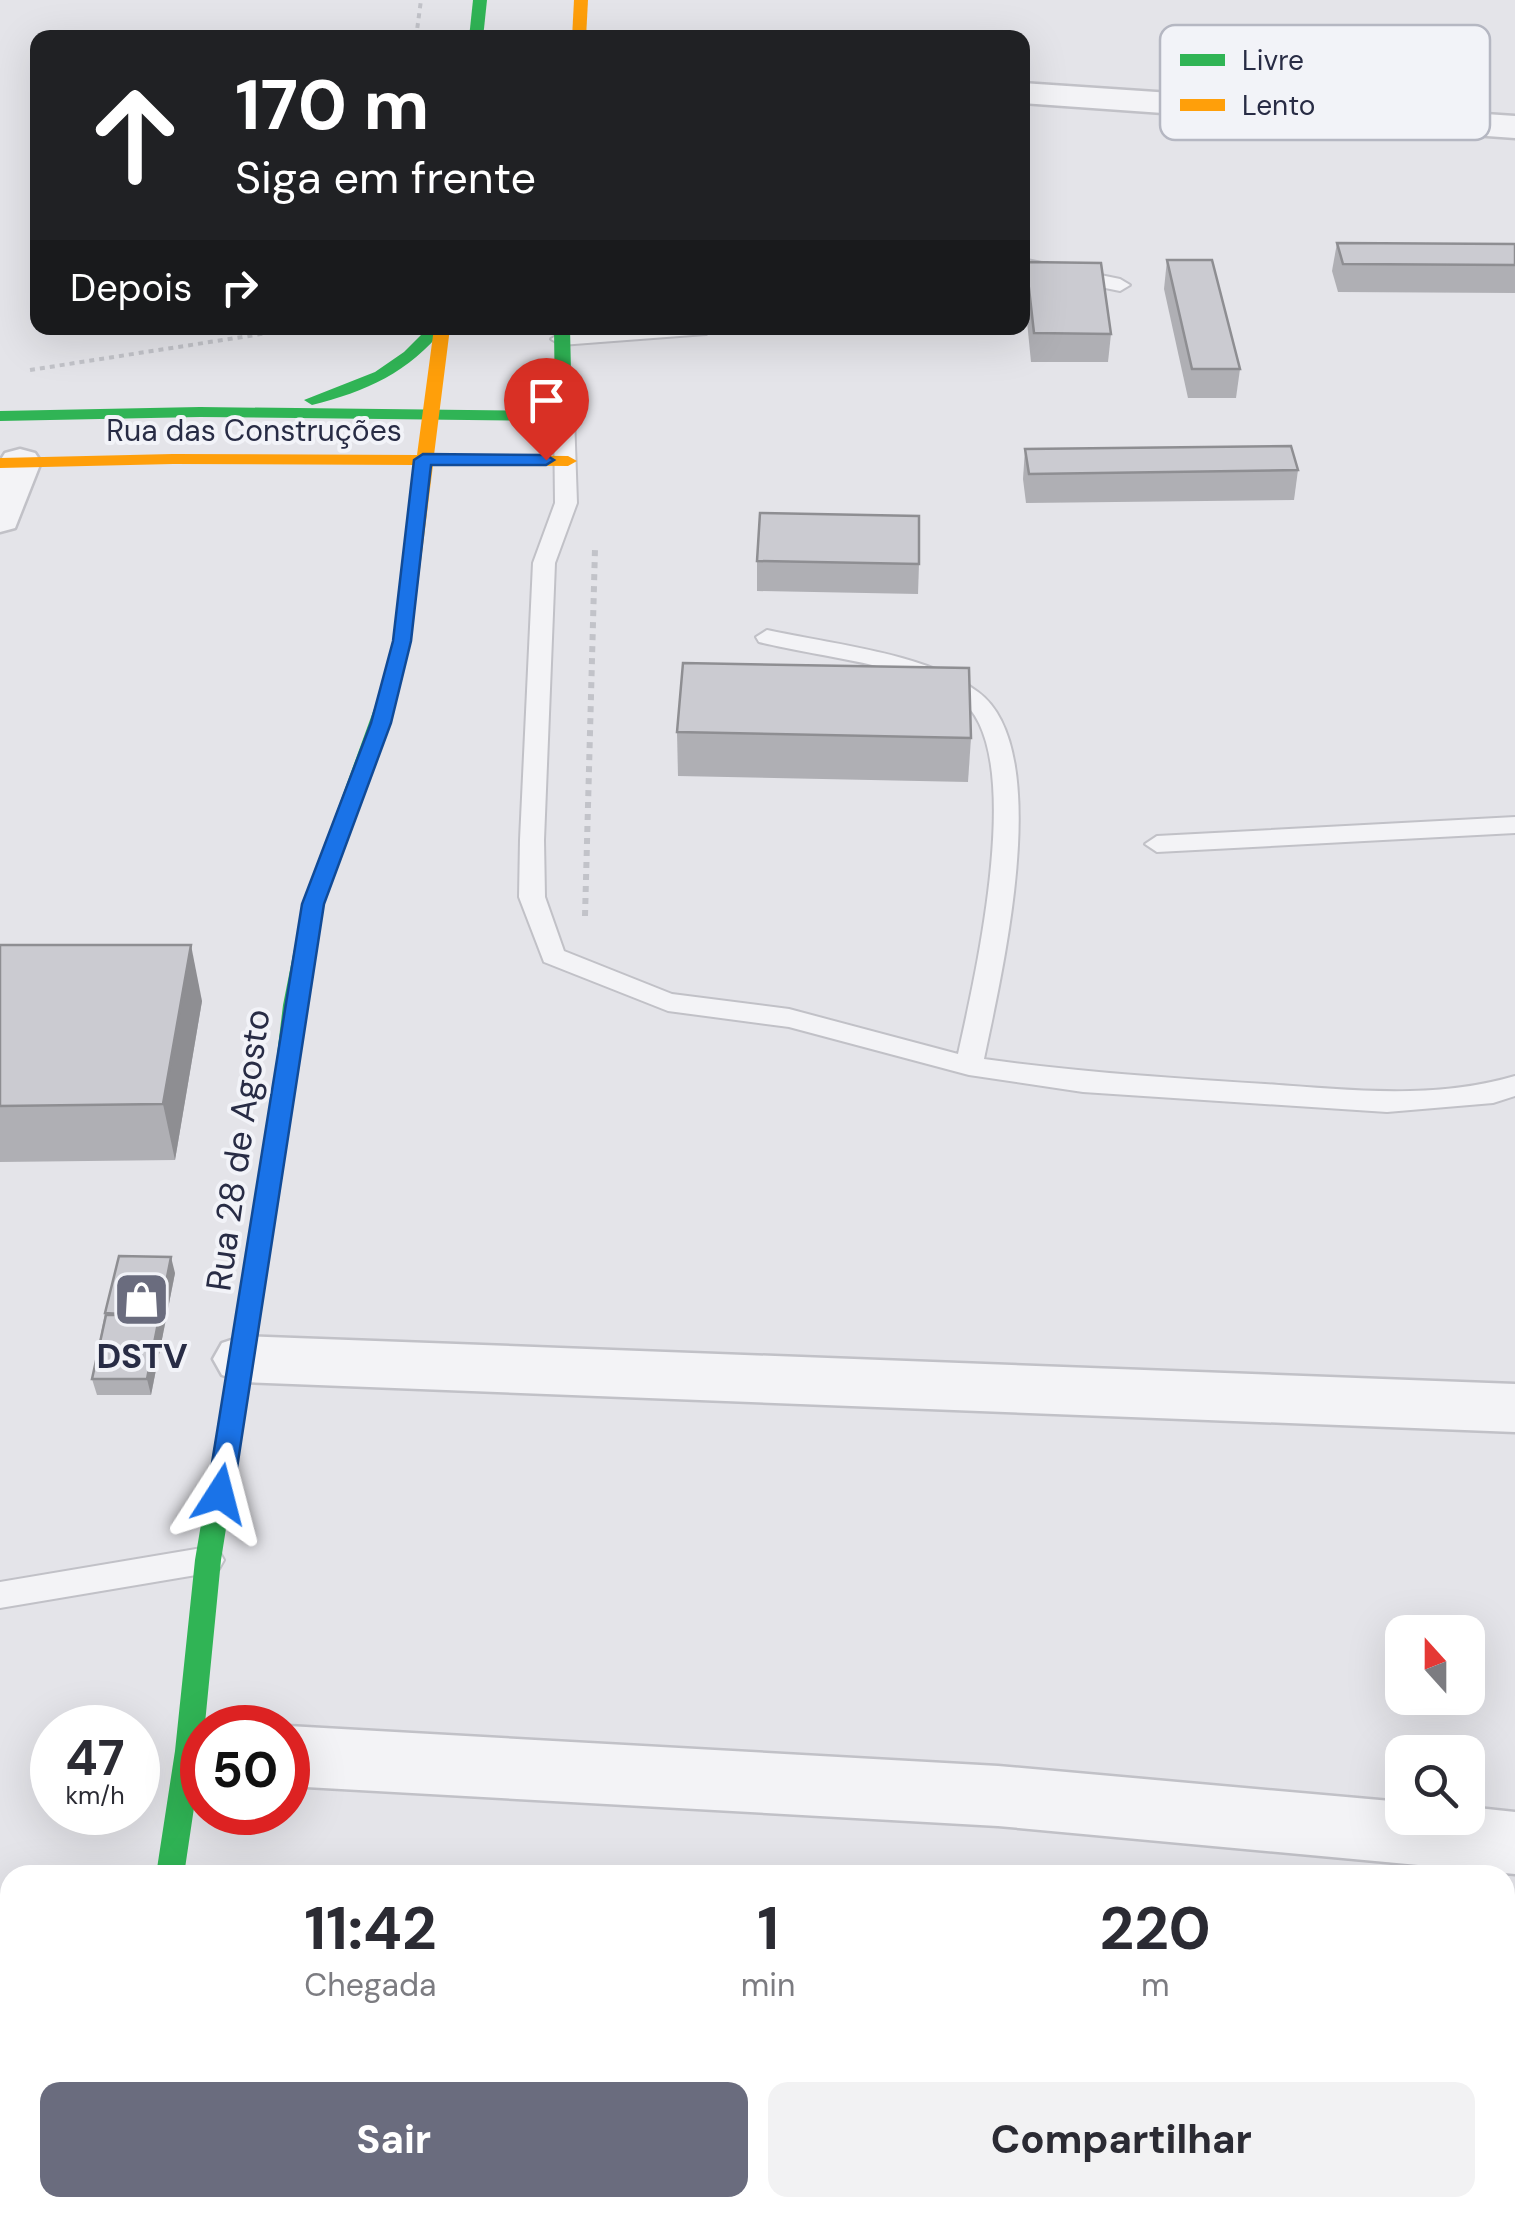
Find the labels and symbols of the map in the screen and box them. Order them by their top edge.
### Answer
legend [1160,25,1490,140]
text: Livre [1242,42,1304,79]
text: Lento [1242,87,1315,124]
pin [504,358,589,461]
street label: Rua das Construções [106,411,402,450]
street label: Rua 28 de Agosto [195,1006,281,1294]
shop icon: DSTV [112,1270,172,1330]
place label: DSTV [96,1333,188,1379]
position arrow [168,1442,272,1546]
north arrow [1385,1615,1485,1715]
speed limit sign: 50 [180,1705,310,1835]

